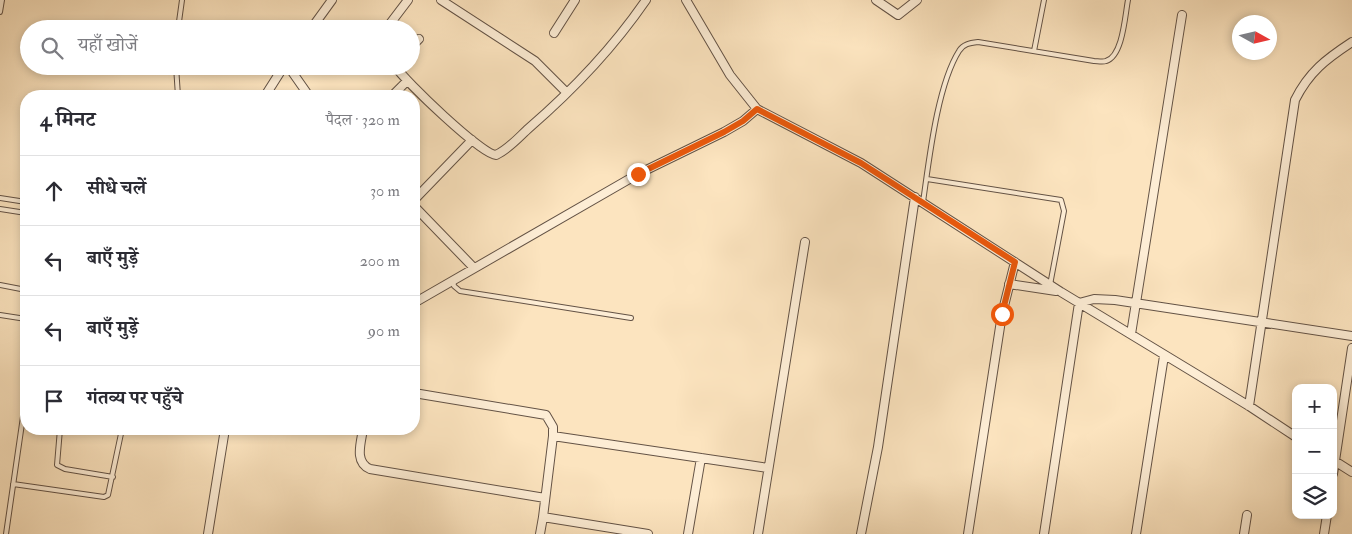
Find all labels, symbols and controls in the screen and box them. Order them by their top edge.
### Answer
north arrow [1232,15,1277,60]
search box [20,20,420,75]
text: यहाँ खोजें [78,33,138,57]
icon: search [38,34,66,62]
text: 4 मिनट [40,106,96,133]
text: पैदल · 320 m [326,110,400,130]
route end [627,163,650,186]
text: सीधे चलें [87,176,146,200]
icon: ahead [40,177,68,205]
text: 30 m [370,181,400,201]
text: बाएँ मुड़ें [87,246,138,270]
icon: left [40,247,68,275]
text: 200 m [360,251,400,271]
route start [991,303,1014,326]
text: बाएँ मुड़ें [87,316,138,340]
icon: left [40,317,68,345]
text: 90 m [368,321,400,341]
map controls [1292,384,1337,519]
button: + [1292,384,1337,429]
text: गंतव्य पर पहुँचे [87,386,183,410]
icon: arrive [40,387,68,415]
button: − [1292,429,1337,474]
button: layers [1292,474,1337,519]

